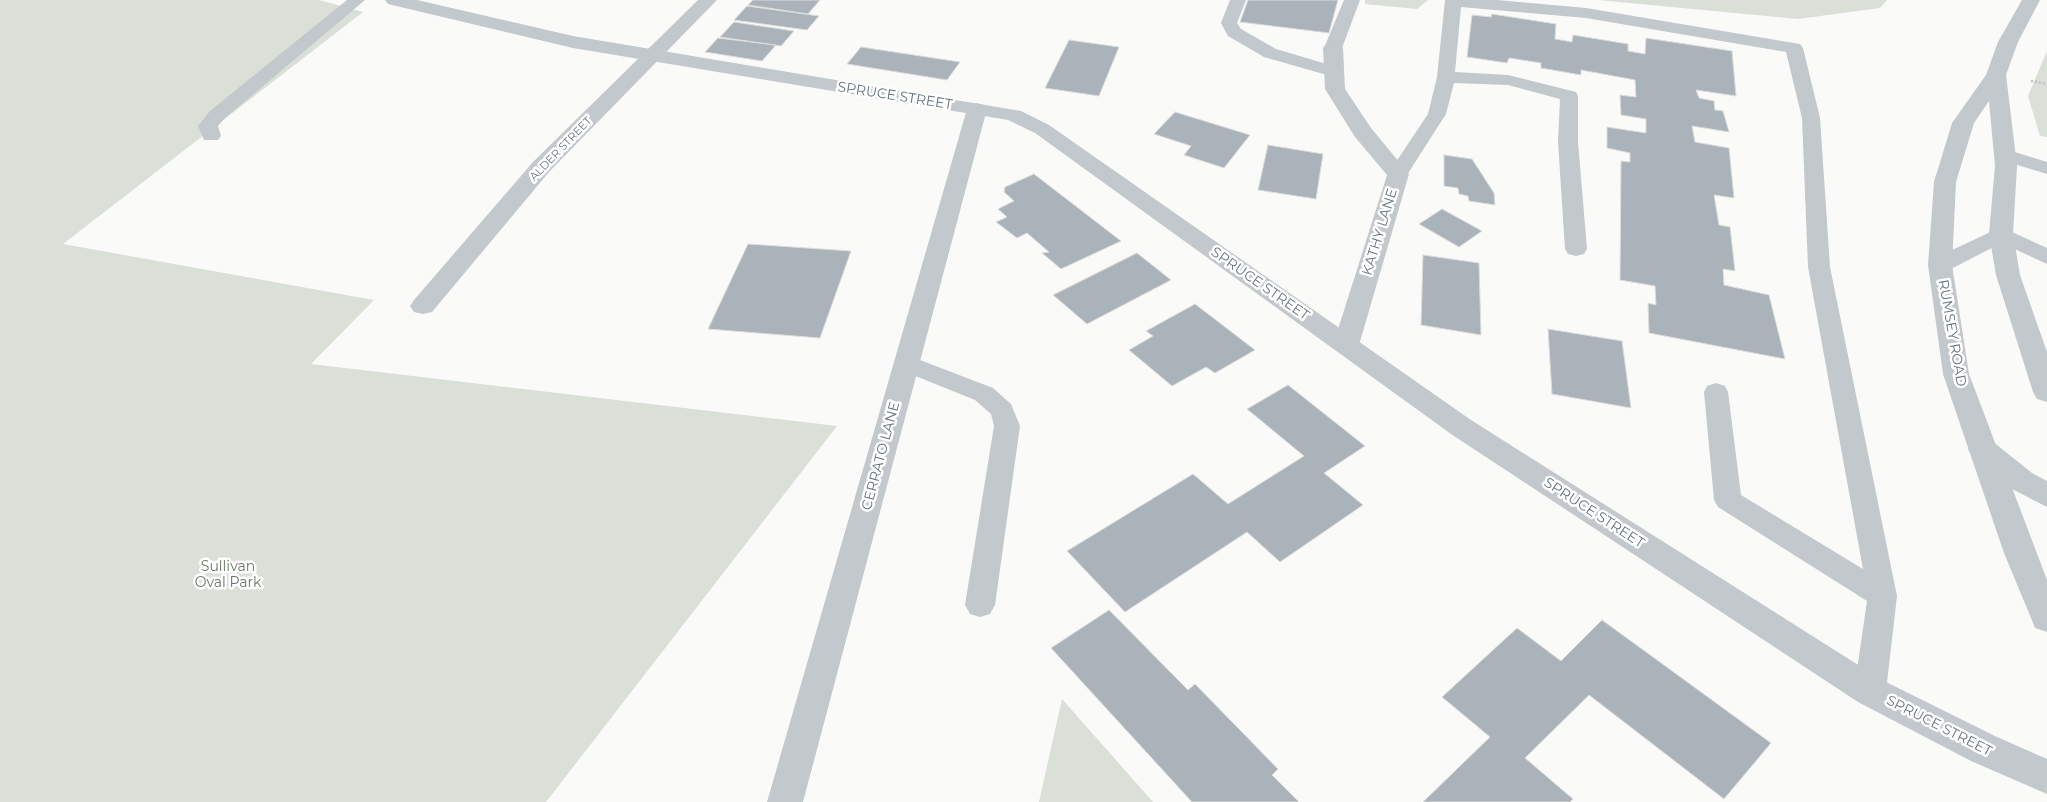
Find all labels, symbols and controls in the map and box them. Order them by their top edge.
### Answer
street label: SPRUCE STREET [836,79,954,113]
street label: ALDER STREET [527,114,595,184]
street label: KATHY LANE [1359,187,1401,277]
street label: SPRUCE STREET [1208,244,1312,324]
street label: RUMSEY ROAD [1934,278,1970,388]
street label: CERRATO LANE [858,400,904,512]
street label: SPRUCE STREET [1541,474,1647,552]
park label: Sullivan Oval Park [195,559,261,592]
street label: SPRUCE STREET [1883,692,1995,760]

